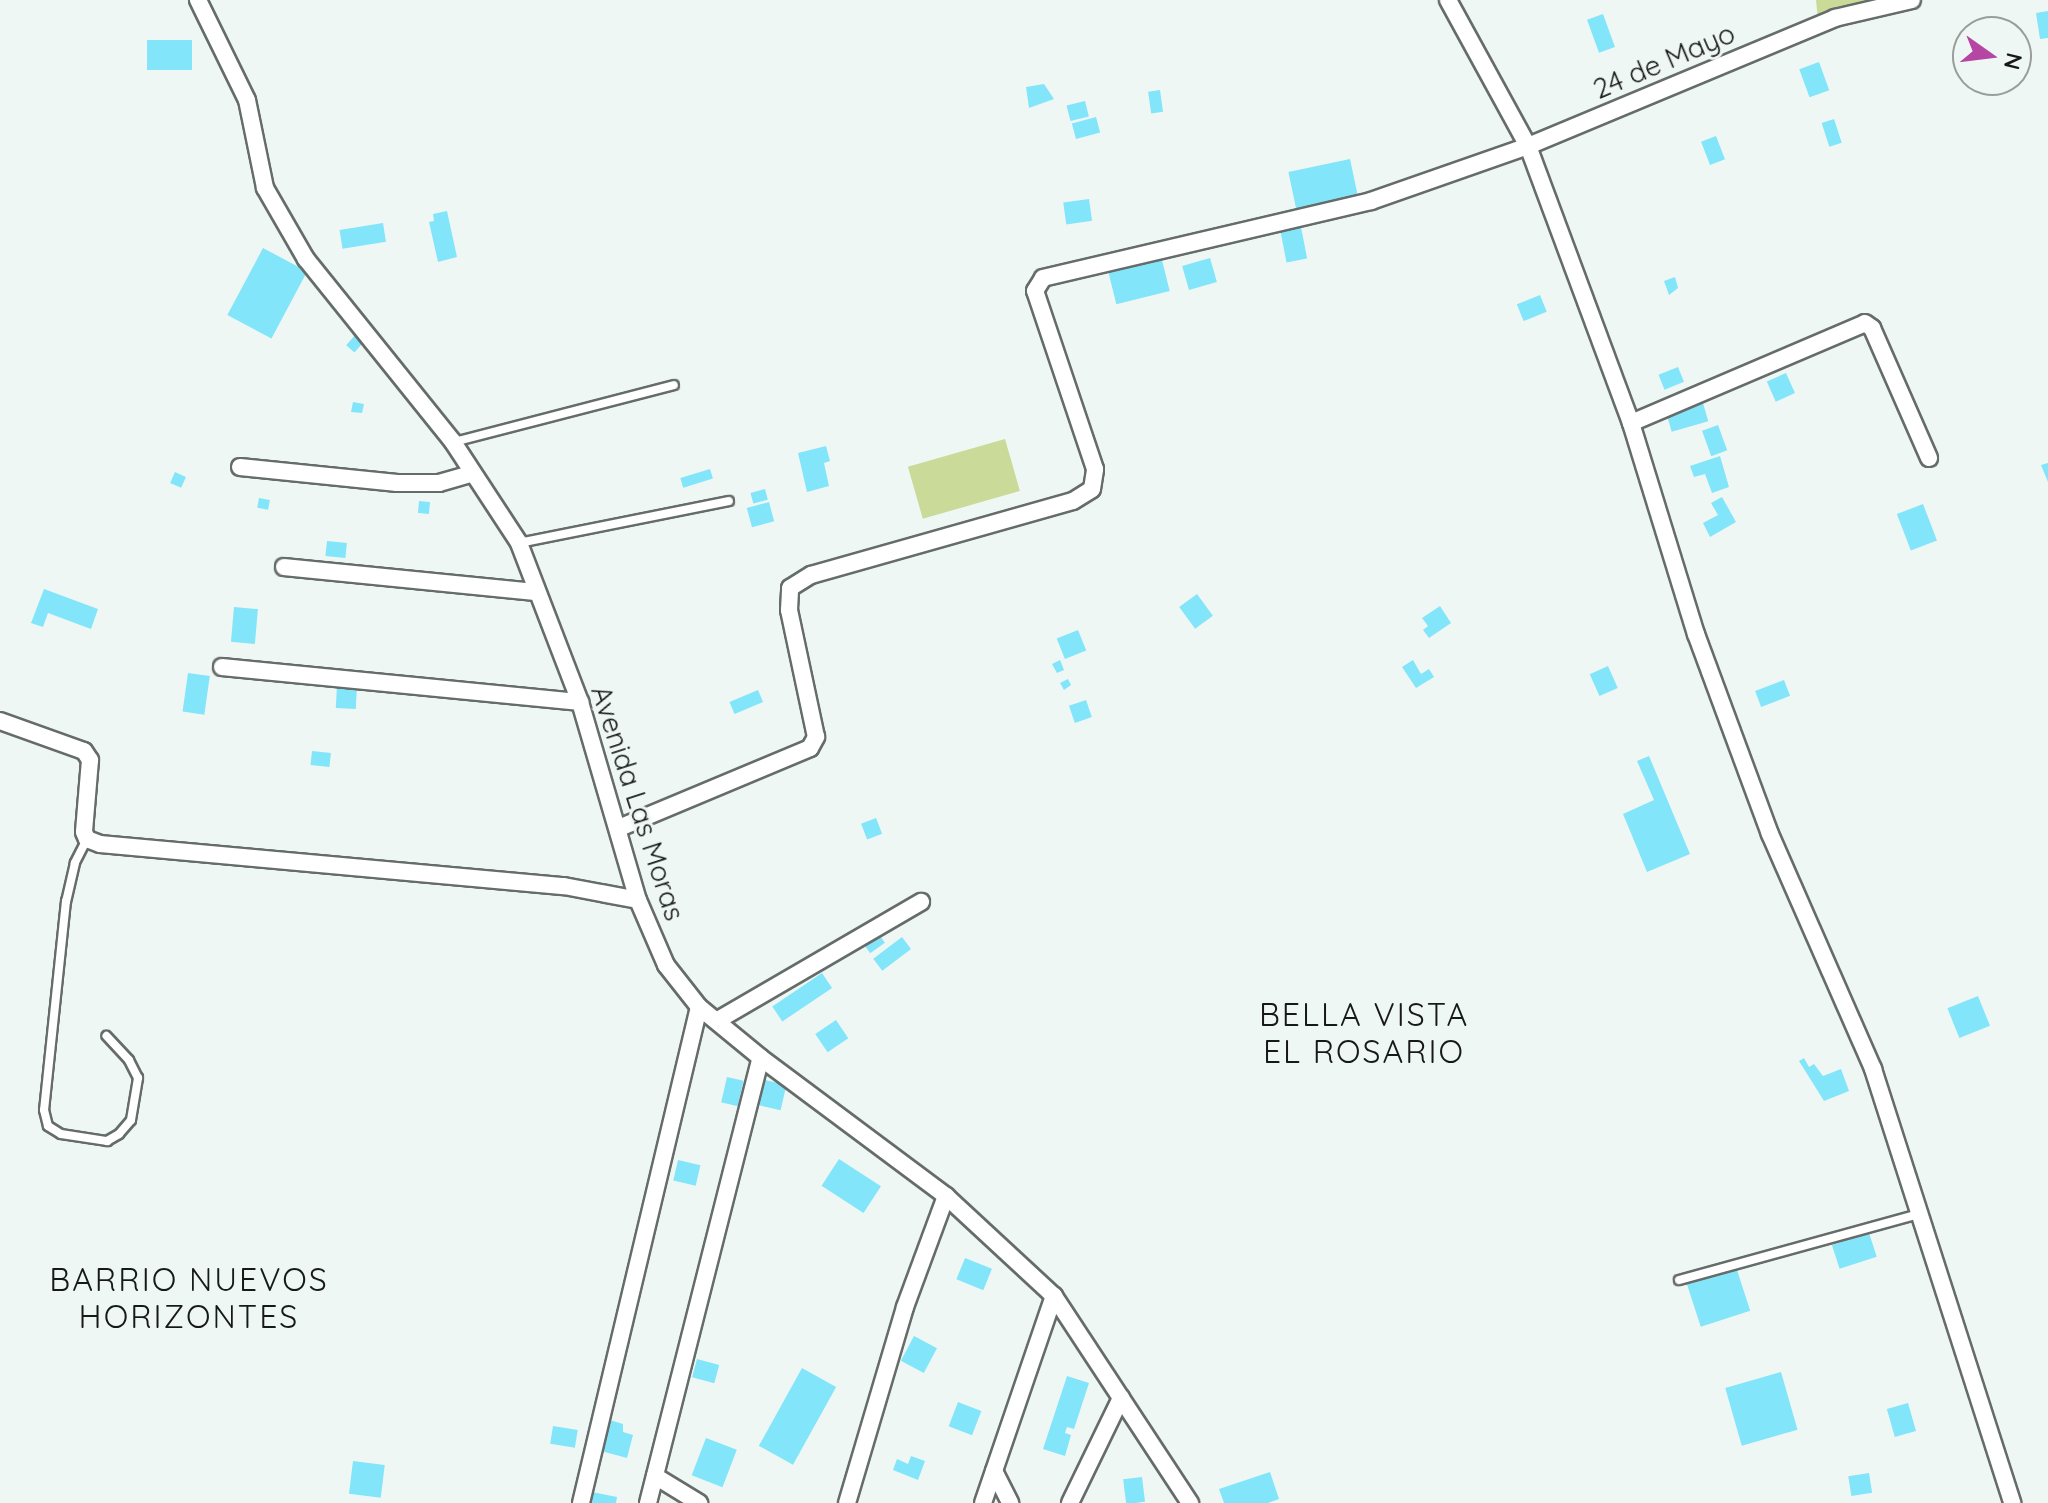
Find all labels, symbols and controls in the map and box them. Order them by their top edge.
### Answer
street label: 24 de Mayo [1588,16,1740,106]
north arrow [1952,16,2032,96]
text: N [1998,50,2029,73]
street label: Avenida Las Moras [584,681,692,925]
district label: BELLA VISTA EL ROSARIO [1259,996,1469,1071]
district label: BARRIO NUEVOS HORIZONTES [49,1261,329,1336]

